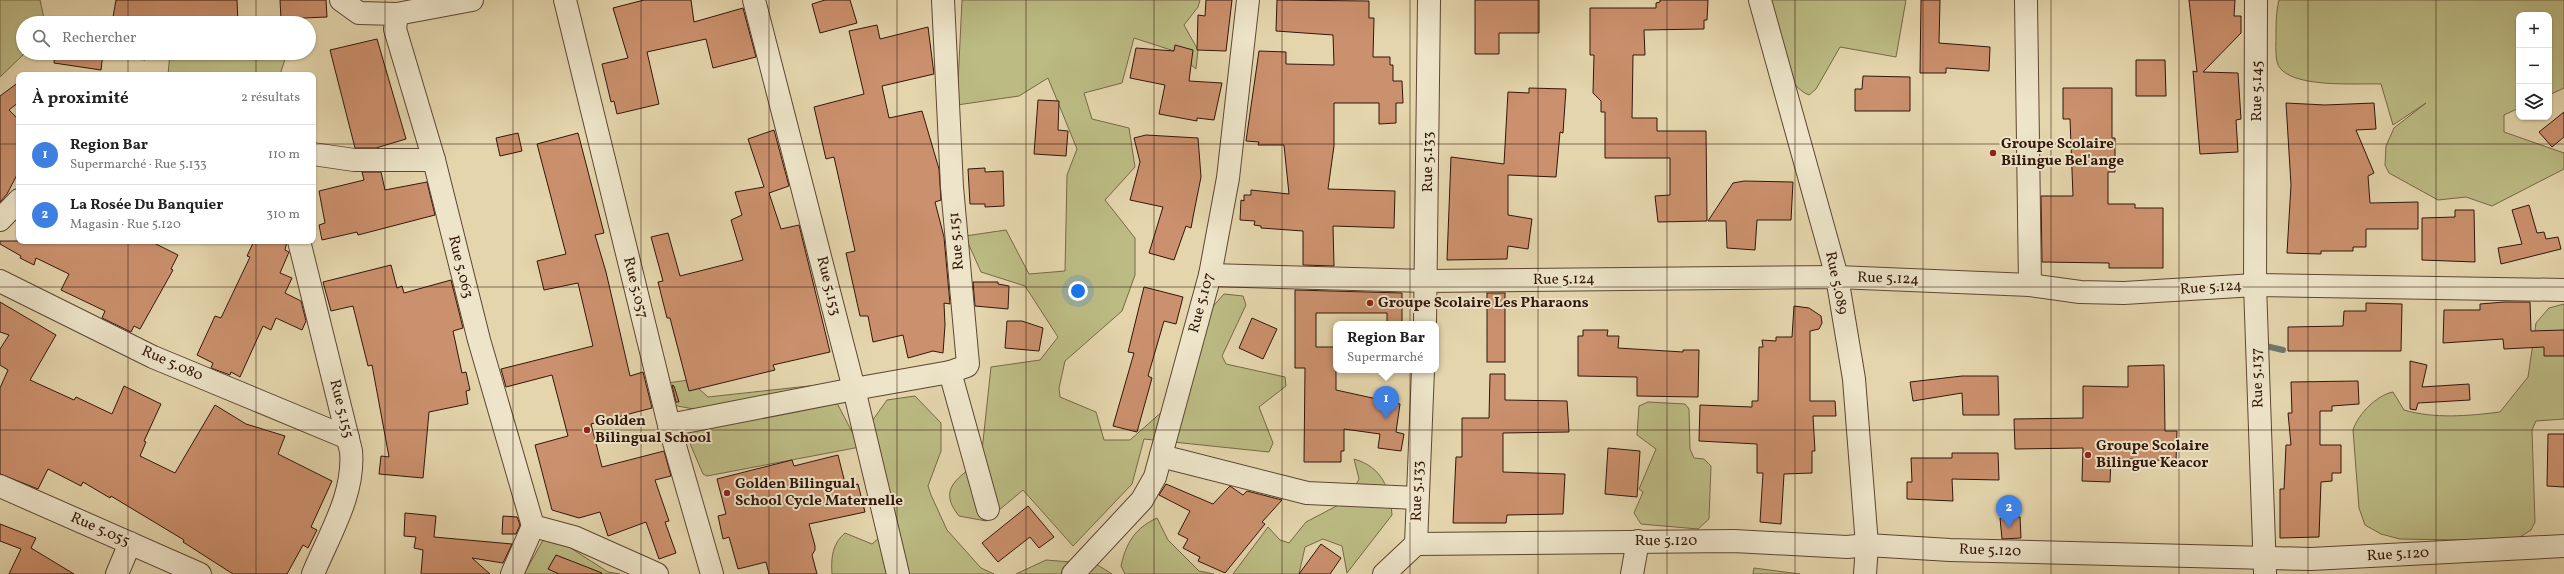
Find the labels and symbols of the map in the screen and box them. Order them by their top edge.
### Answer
street label: Rue 5.145 [2247,60,2268,122]
street label: Rue 5.133 [1418,132,1439,192]
place label: Groupe Scolaire Bilingue Bel'ange [2001,134,2125,172]
marker: Groupe Scolaire Bilingue Bel'ange [1988,148,1998,158]
street label: Rue 5.151 [944,211,970,271]
street label: Rue 5.063 [442,233,478,301]
street label: Rue 5.089 [1819,250,1853,317]
street label: Rue 5.153 [811,254,845,318]
street label: Rue 5.057 [617,255,653,321]
street label: Rue 5.124 [1857,267,1919,291]
street label: Rue 5.124 [1533,269,1595,291]
street label: Rue 5.107 [1184,270,1220,336]
street label: Rue 5.124 [2179,275,2243,301]
your location [1068,281,1088,301]
place label: Groupe Scolaire Les Pharaons [1378,293,1589,314]
marker: Groupe Scolaire Les Pharaons [1365,298,1375,308]
street label: Rue 5.080 [138,341,206,387]
street label: Rue 5.137 [2246,347,2270,409]
street label: Rue 5.155 [324,377,358,441]
pin: 1 [1373,386,1399,419]
place label: Golden Bilingual School [595,411,711,449]
marker: Golden Bilingual School [582,425,592,435]
place label: Groupe Scolaire Bilingue Keacor [2096,436,2209,474]
marker: Groupe Scolaire Bilingue Keacor [2083,450,2093,460]
street label: Rue 5.133 [1406,460,1430,522]
place label: Golden Bilingual School Cycle Maternelle [735,474,903,512]
marker: Golden Bilingual School Cycle Maternelle [722,488,732,498]
pin: 2 [1996,495,2022,528]
street label: Rue 5.055 [67,508,133,552]
street label: Rue 5.120 [1635,531,1697,552]
street label: Rue 5.120 [1958,539,2022,563]
street label: Rue 5.120 [2366,543,2430,567]

